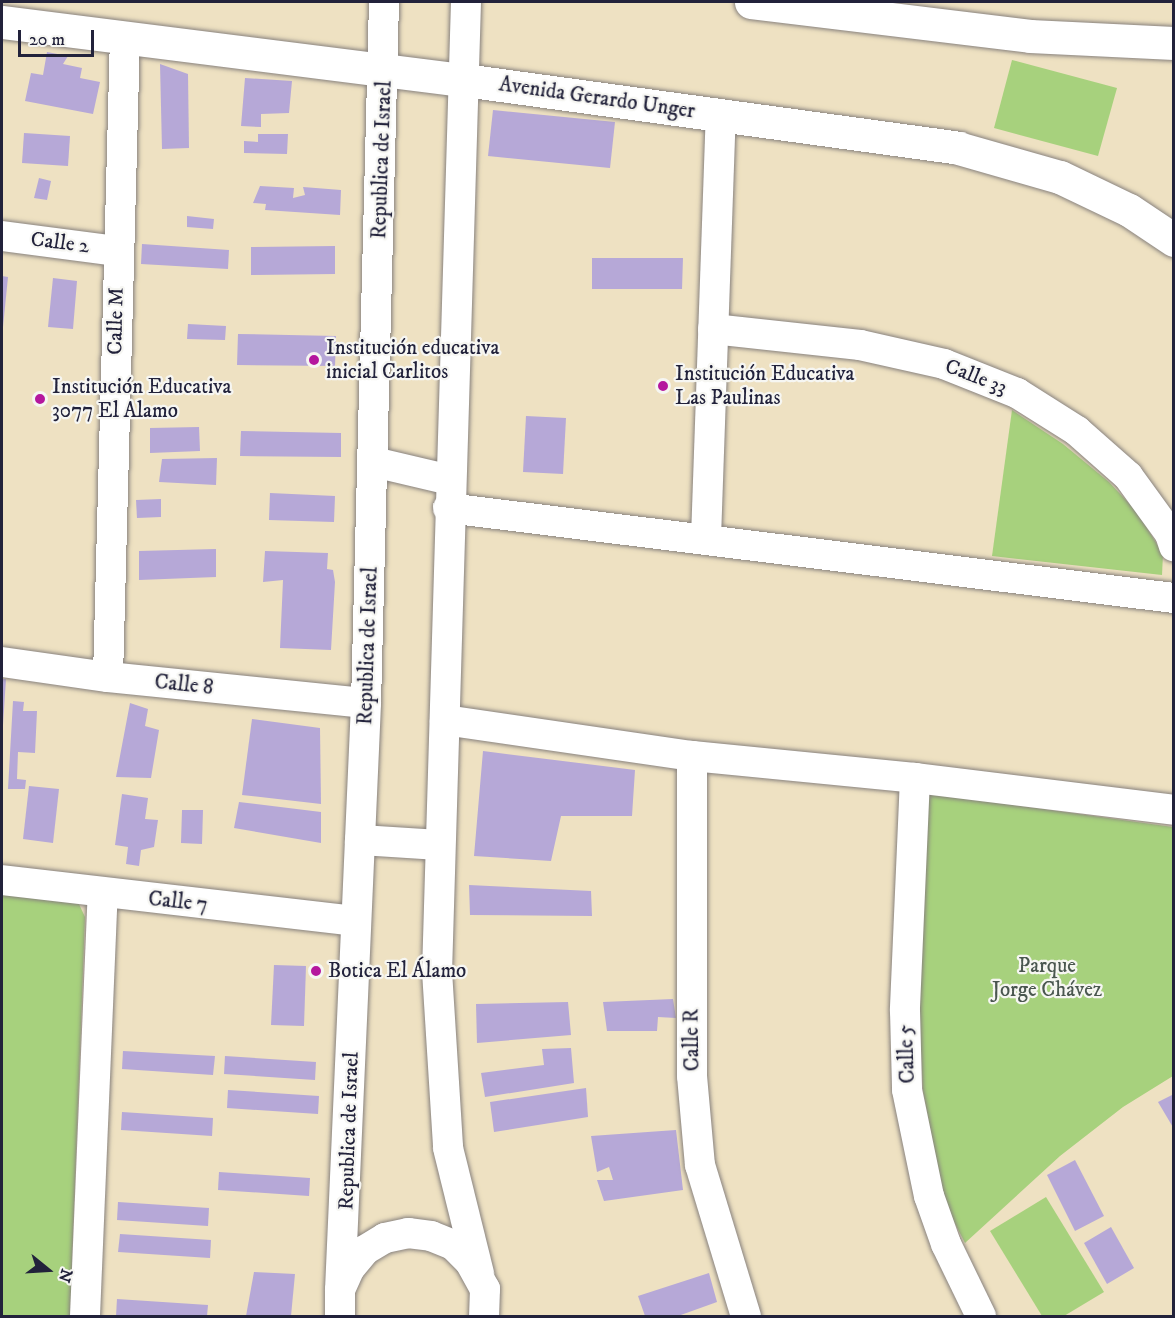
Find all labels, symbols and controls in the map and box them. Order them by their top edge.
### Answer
scale bar [21,18,98,56]
text: 20 m [29,29,65,51]
street label: Avenida Gerardo Unger [497,72,697,124]
street label: Republica de Israel [367,80,397,240]
street label: Calle 2 [29,227,91,259]
street label: Calle M [103,287,129,355]
place label: Institución educativa inicial Carlitos [326,335,499,385]
marker: Institución educativa inicial Carlitos [307,353,321,367]
street label: Calle 33 [941,354,1011,400]
place label: Institución Educativa Las Paulinas [675,361,854,411]
place label: Institución Educativa 3077 El Alamo [52,374,231,424]
marker: Institución Educativa Las Paulinas [656,379,670,393]
marker: Institución Educativa 3077 El Alamo [33,392,47,406]
street label: Republica de Israel [353,566,383,726]
street label: Calle 8 [153,669,215,701]
street label: Calle 7 [147,886,209,918]
park label: Parque Jorge Chávez [992,953,1102,1003]
place label: Botica El Álamo [328,958,466,984]
marker: Botica El Álamo [309,964,323,978]
street label: Calle R [679,1008,705,1072]
street label: Calle 5 [893,1024,921,1084]
street label: Republica de Israel [334,1051,364,1211]
north arrow [18,1240,78,1300]
text: N [54,1266,77,1285]

